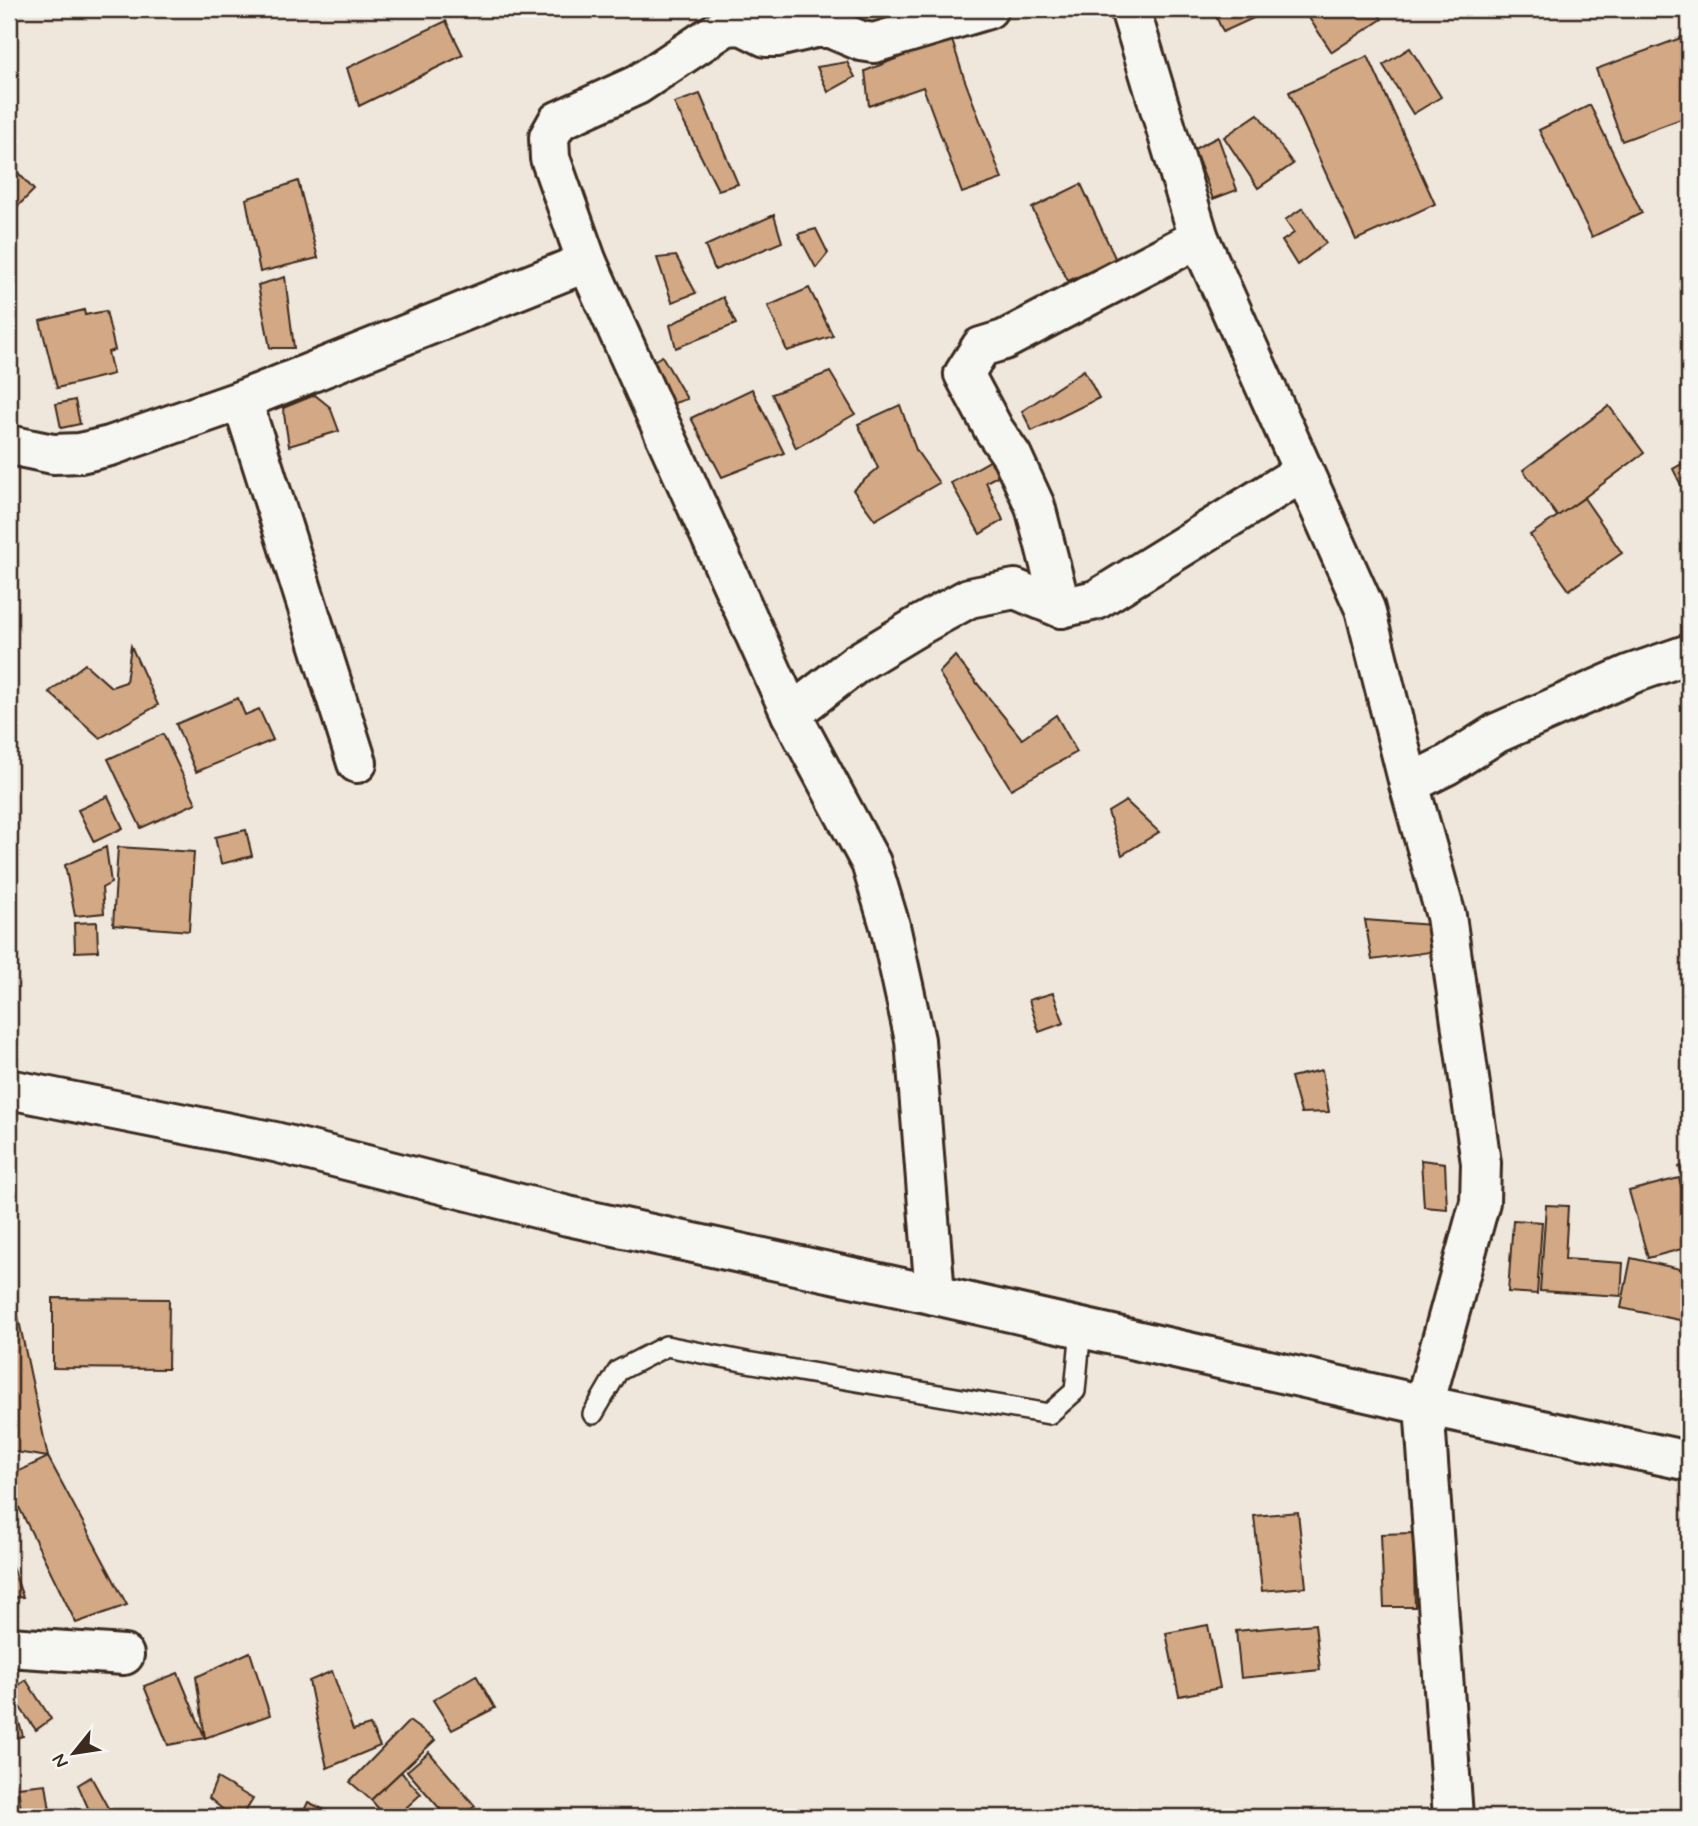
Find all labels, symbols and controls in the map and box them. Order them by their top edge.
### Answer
north arrow [38,1717,108,1787]
text: N [47,1749,75,1772]

